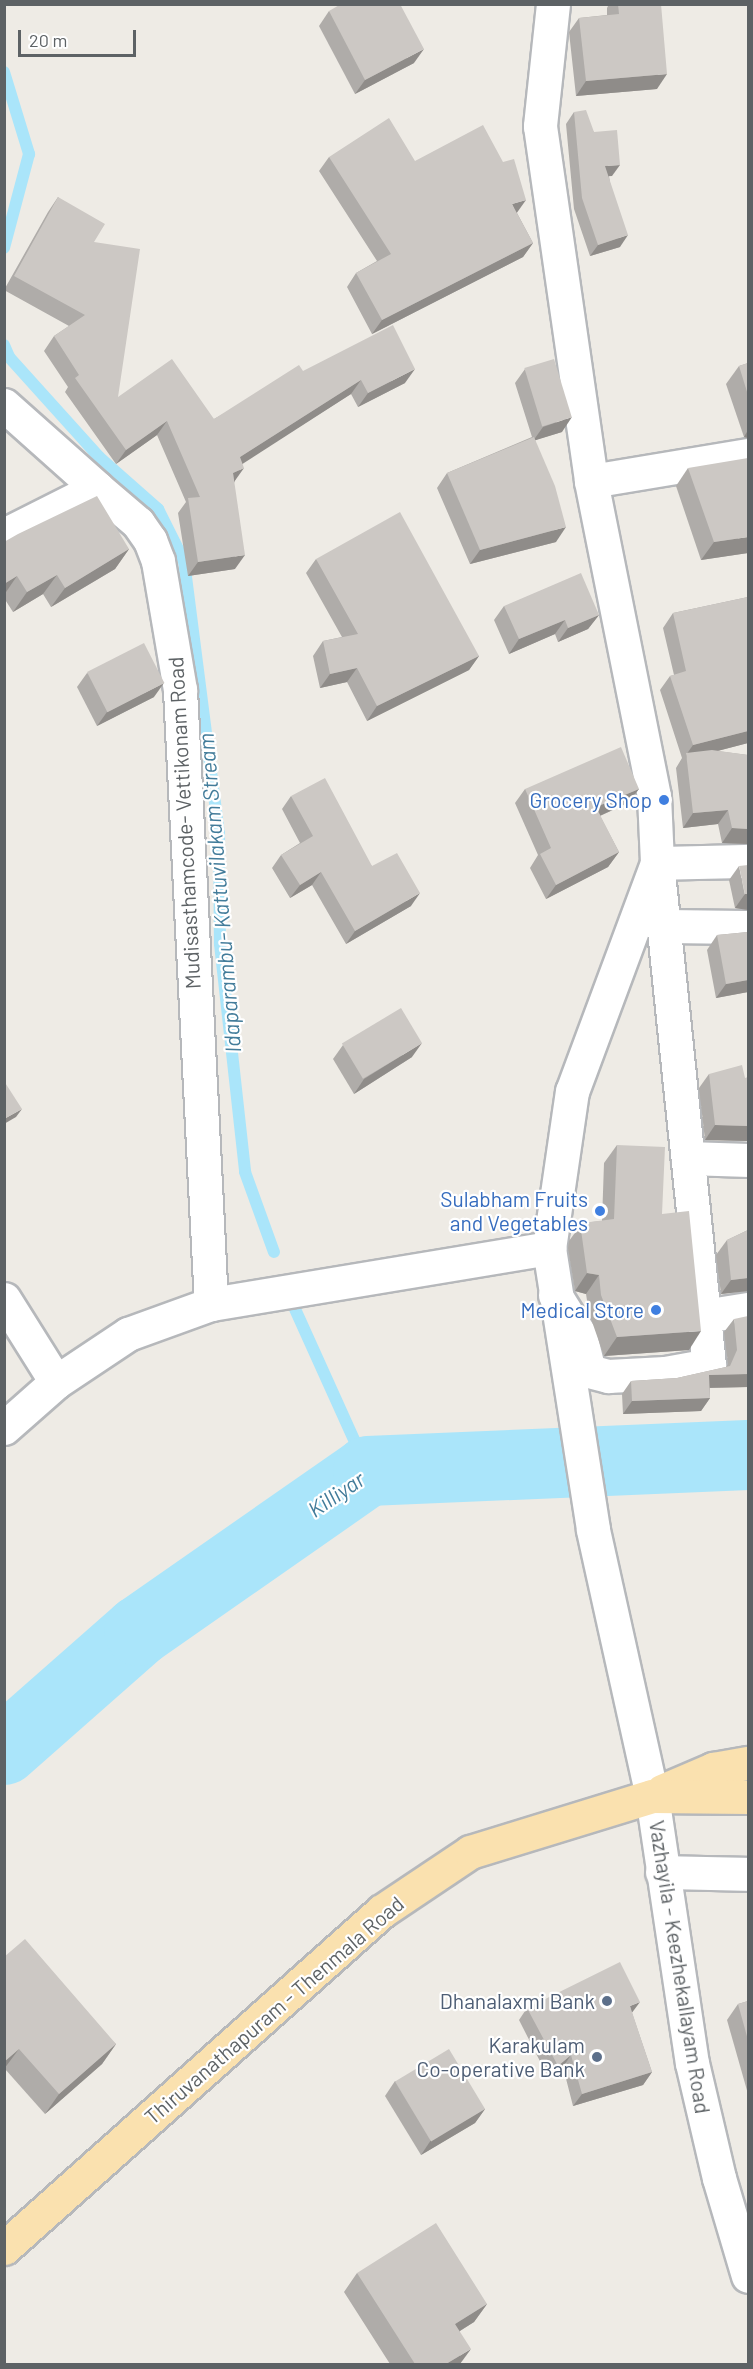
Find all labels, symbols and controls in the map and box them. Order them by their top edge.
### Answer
scale bar [21,18,140,56]
text: 20 m [29,29,67,51]
street label: Mudisasthamcode- Vettikonam Road [163,656,205,990]
water label: Idaparambu- Kattuvilakam Stream [192,732,246,1054]
place label: Grocery Shop [530,787,652,813]
marker: Grocery Shop [657,793,671,807]
place label: Sulabham Fruits and Vegetables [440,1186,588,1236]
marker: Sulabham Fruits and Vegetables [593,1204,607,1218]
place label: Medical Store [521,1297,644,1323]
marker: Medical Store [649,1303,663,1317]
water label: Killiyar [303,1466,369,1522]
street label: Vazhayila - Keezhekallayam Road [644,1818,716,2116]
street label: Thiruvanathapuram - Thenmala Road [139,1891,409,2129]
place label: Dhanalaxmi Bank [440,1988,595,2014]
marker: Dhanalaxmi Bank [600,1994,614,2008]
place label: Karakulam Co-operative Bank [417,2032,585,2082]
marker: Karakulam Co-operative Bank [590,2050,604,2064]

